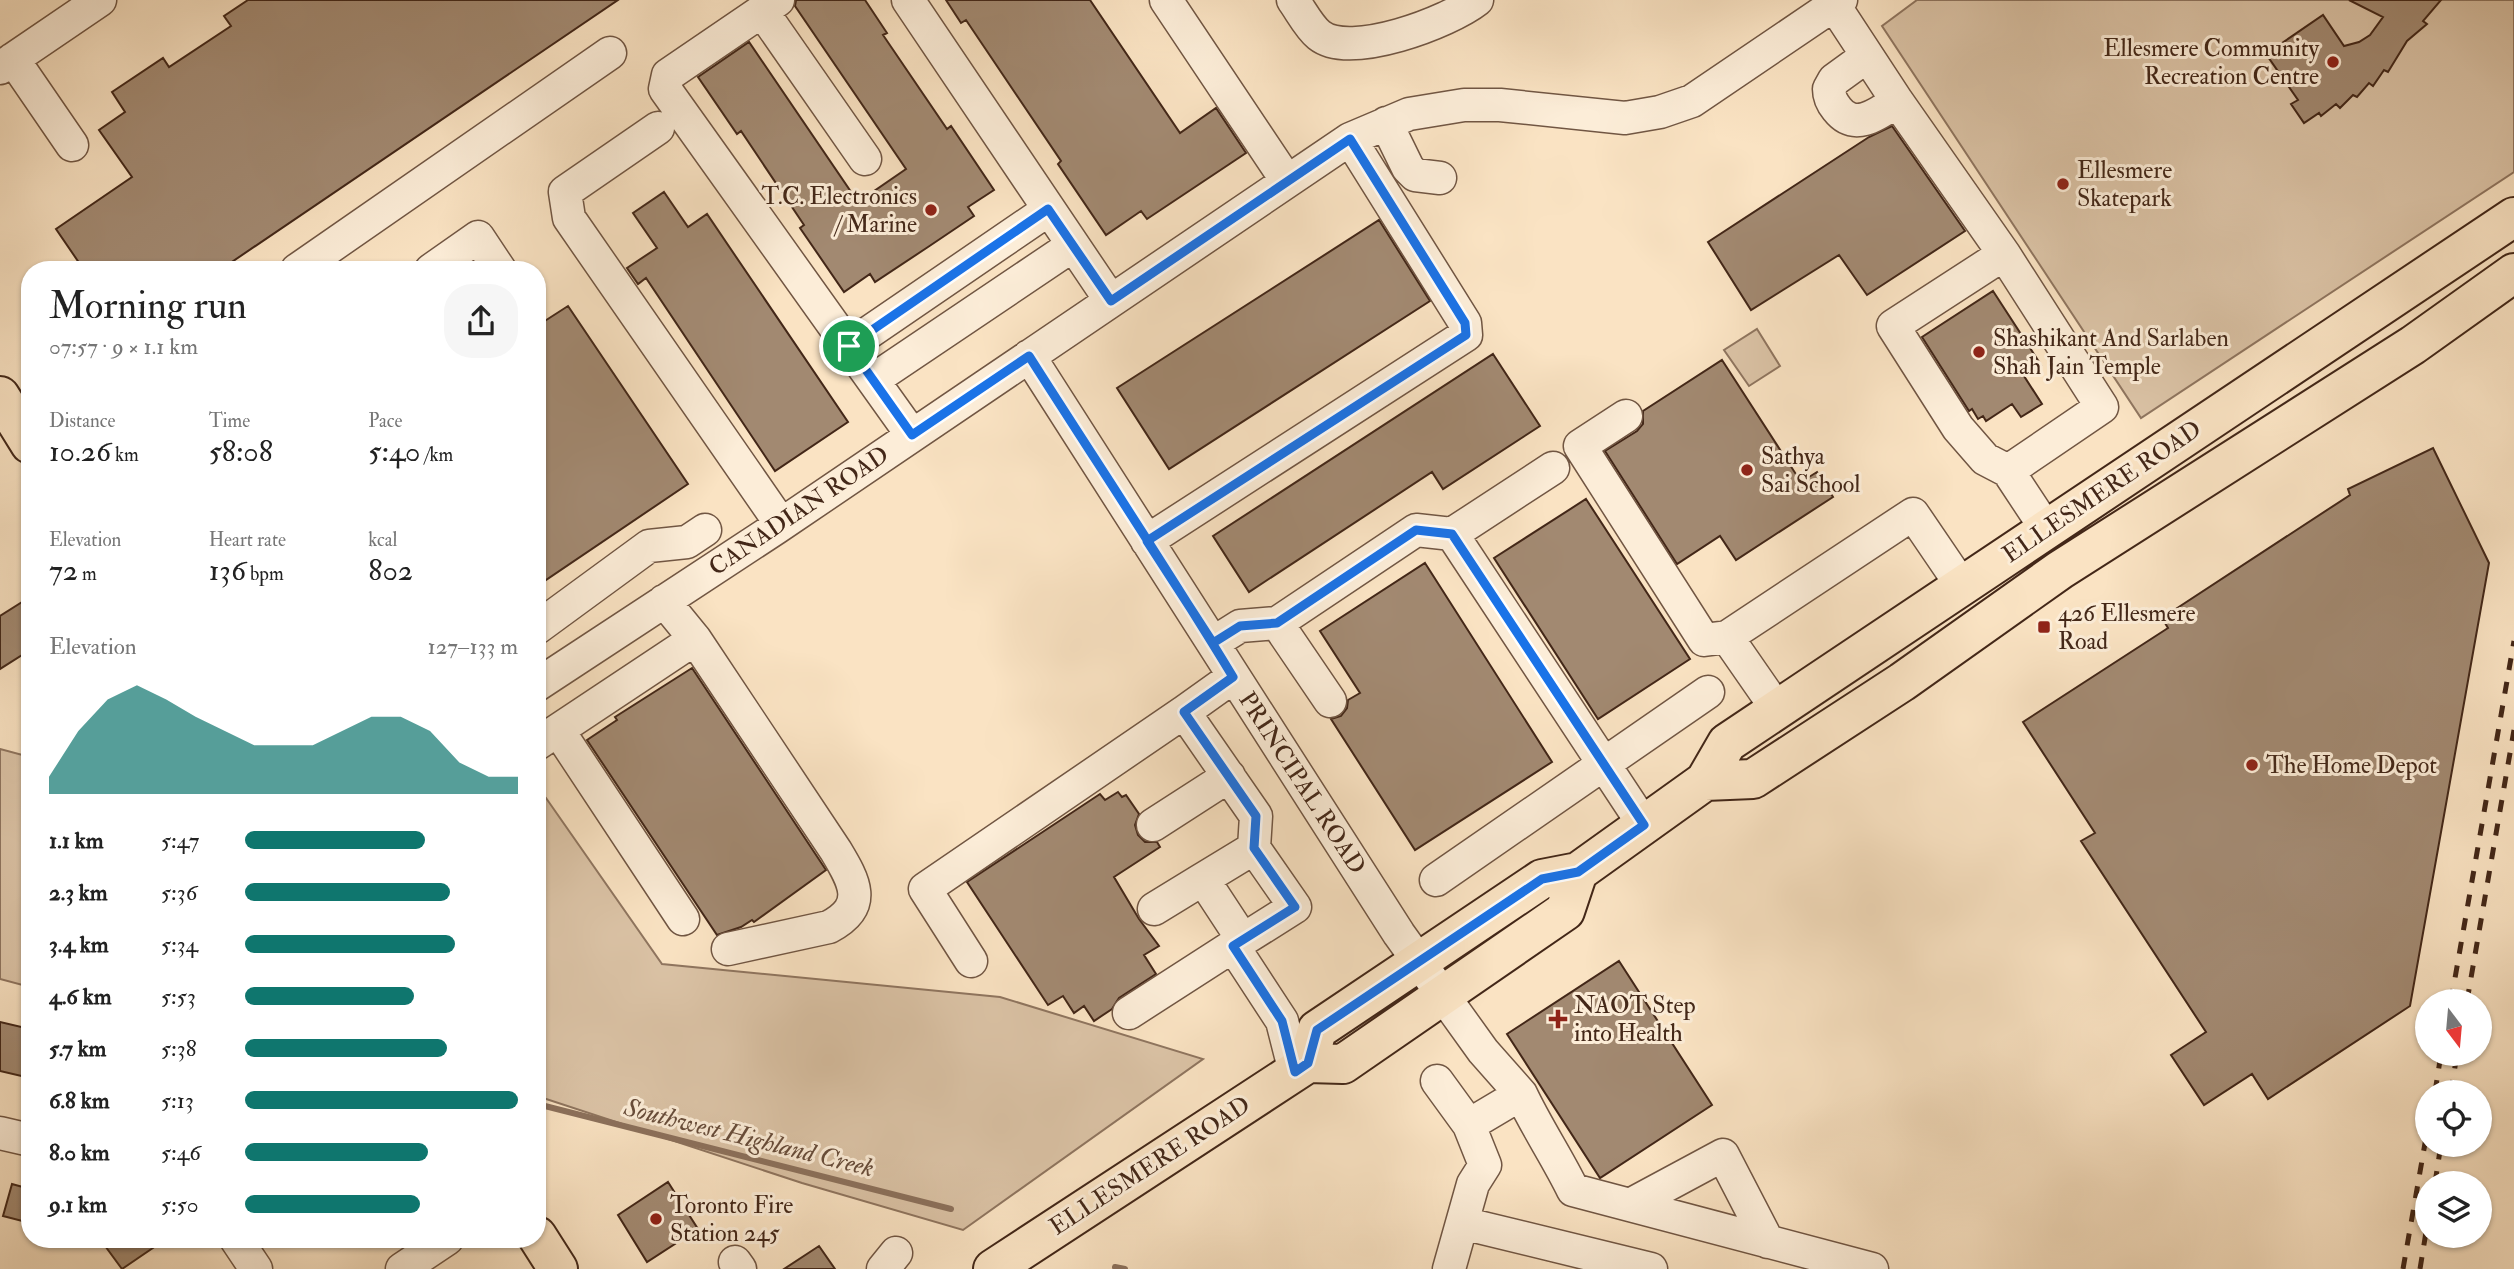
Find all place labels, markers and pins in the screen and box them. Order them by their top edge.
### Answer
place label: Ellesmere Community Recreation Centre [2103,33,2319,92]
marker: Ellesmere Community Recreation Centre [2325,54,2341,70]
place label: Ellesmere Skatepark [2077,155,2172,214]
marker: Ellesmere Skatepark [2055,176,2071,192]
place label: T.C. Electronics / Marine [761,181,917,240]
marker: T.C. Electronics / Marine [923,202,939,218]
pin [819,316,879,376]
place label: Shashikant And Sarlaben Shah Jain Temple [1993,323,2229,382]
marker: Shashikant And Sarlaben Shah Jain Temple [1971,344,1987,360]
place label: Sathya Sai School [1761,441,1860,500]
marker: Sathya Sai School [1739,462,1755,478]
place label: 426 Ellesmere Road [2058,598,2195,657]
marker: 426 Ellesmere Road [2036,619,2052,635]
place label: The Home Depot [2266,750,2437,781]
marker: The Home Depot [2244,757,2260,773]
place label: NAOT Step into Health [1574,990,1696,1049]
marker: NAOT Step into Health [1548,1009,1568,1029]
place label: Toronto Fire Station 245 [670,1190,793,1249]
marker: Toronto Fire Station 245 [648,1211,664,1227]

